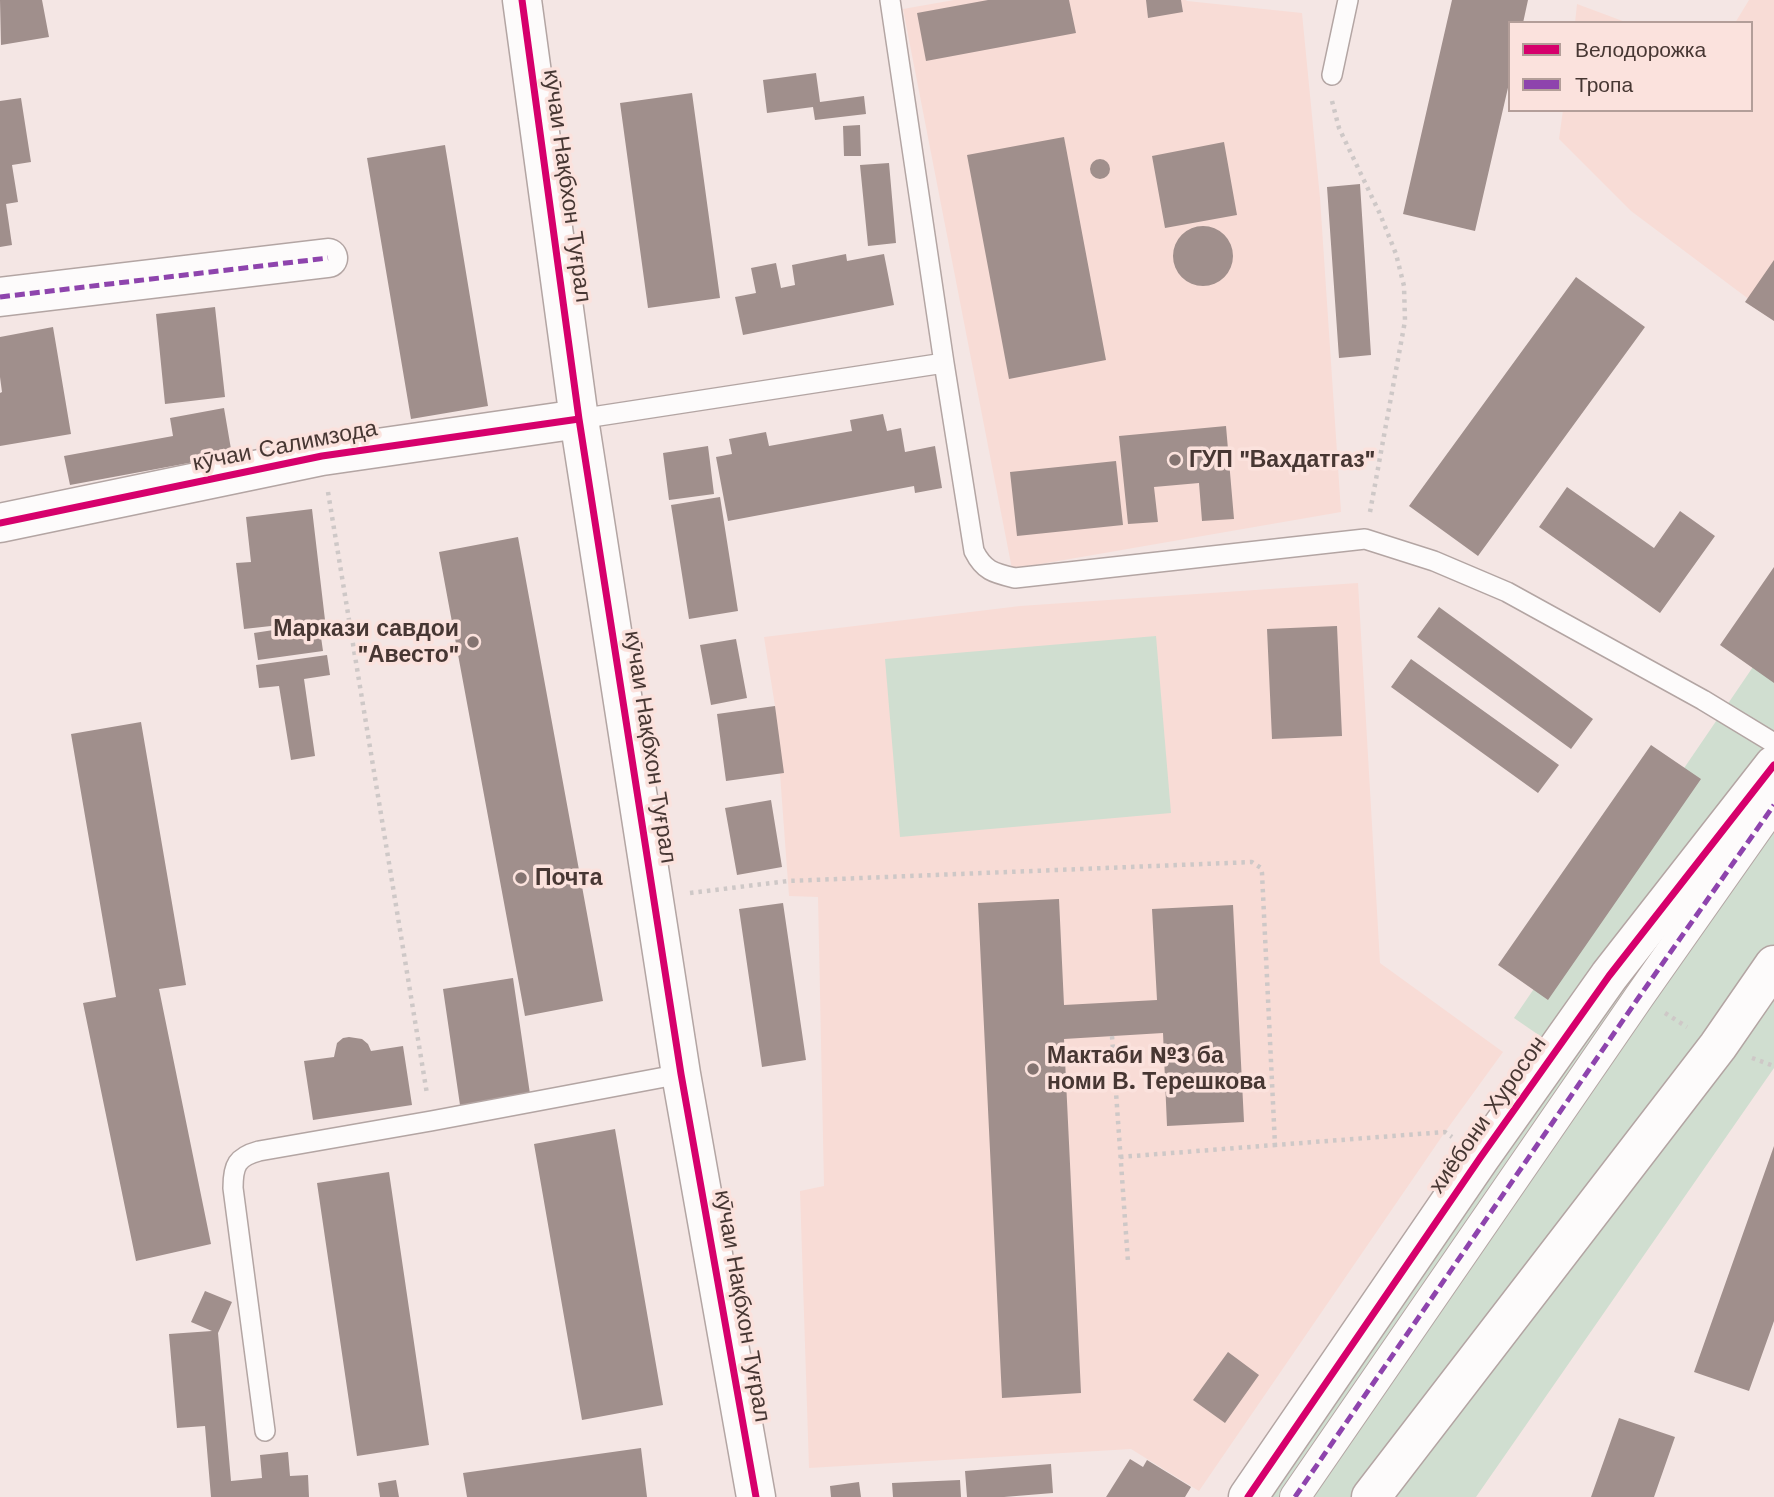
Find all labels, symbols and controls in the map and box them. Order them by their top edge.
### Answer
legend [1508,21,1753,112]
text: Велодорожка [1575,37,1706,62]
street label: кӯчаи Нақбхон Туғрал [537,68,597,304]
text: Тропа [1575,72,1633,97]
street label: кӯчаи Салимзода [190,415,380,477]
place label: ГУП "Вахдатгаз" [1189,446,1375,474]
marker: ГУП "Вахдатгаз" [1167,452,1183,468]
place label: Маркази савдои "Авесто" [273,615,459,669]
street label: кӯчаи Нақбхон Туғрал [618,629,682,865]
marker: Маркази савдои "Авесто" [465,634,481,650]
place label: Почта [535,864,602,892]
marker: Почта [513,870,529,886]
street label: хиёбони Хуросон [1424,1031,1552,1199]
place label: Мактаби №3 ба номи В. Терешкова [1047,1042,1266,1096]
marker: Мактаби №3 ба номи В. Терешкова [1025,1061,1041,1077]
street label: кӯчаи Нақбхон Туғрал [708,1188,776,1424]

